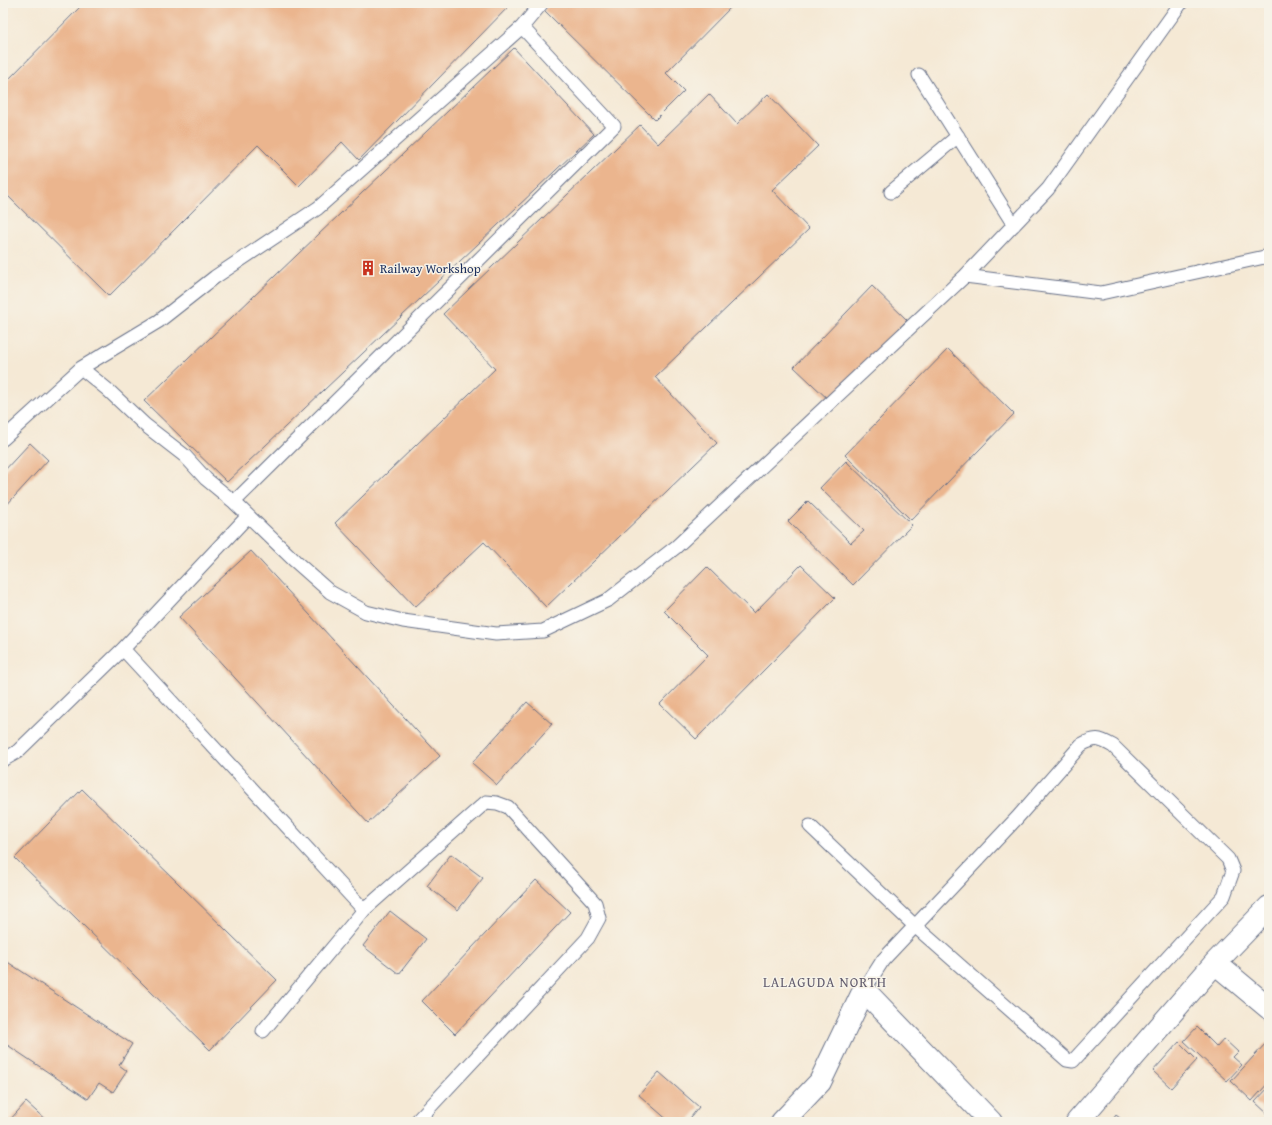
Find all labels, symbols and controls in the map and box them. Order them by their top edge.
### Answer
building icon: Railway Workshop [359,259,377,277]
place label: Railway Workshop [380,259,481,278]
district label: LALAGUDA NORTH [763,972,887,992]

